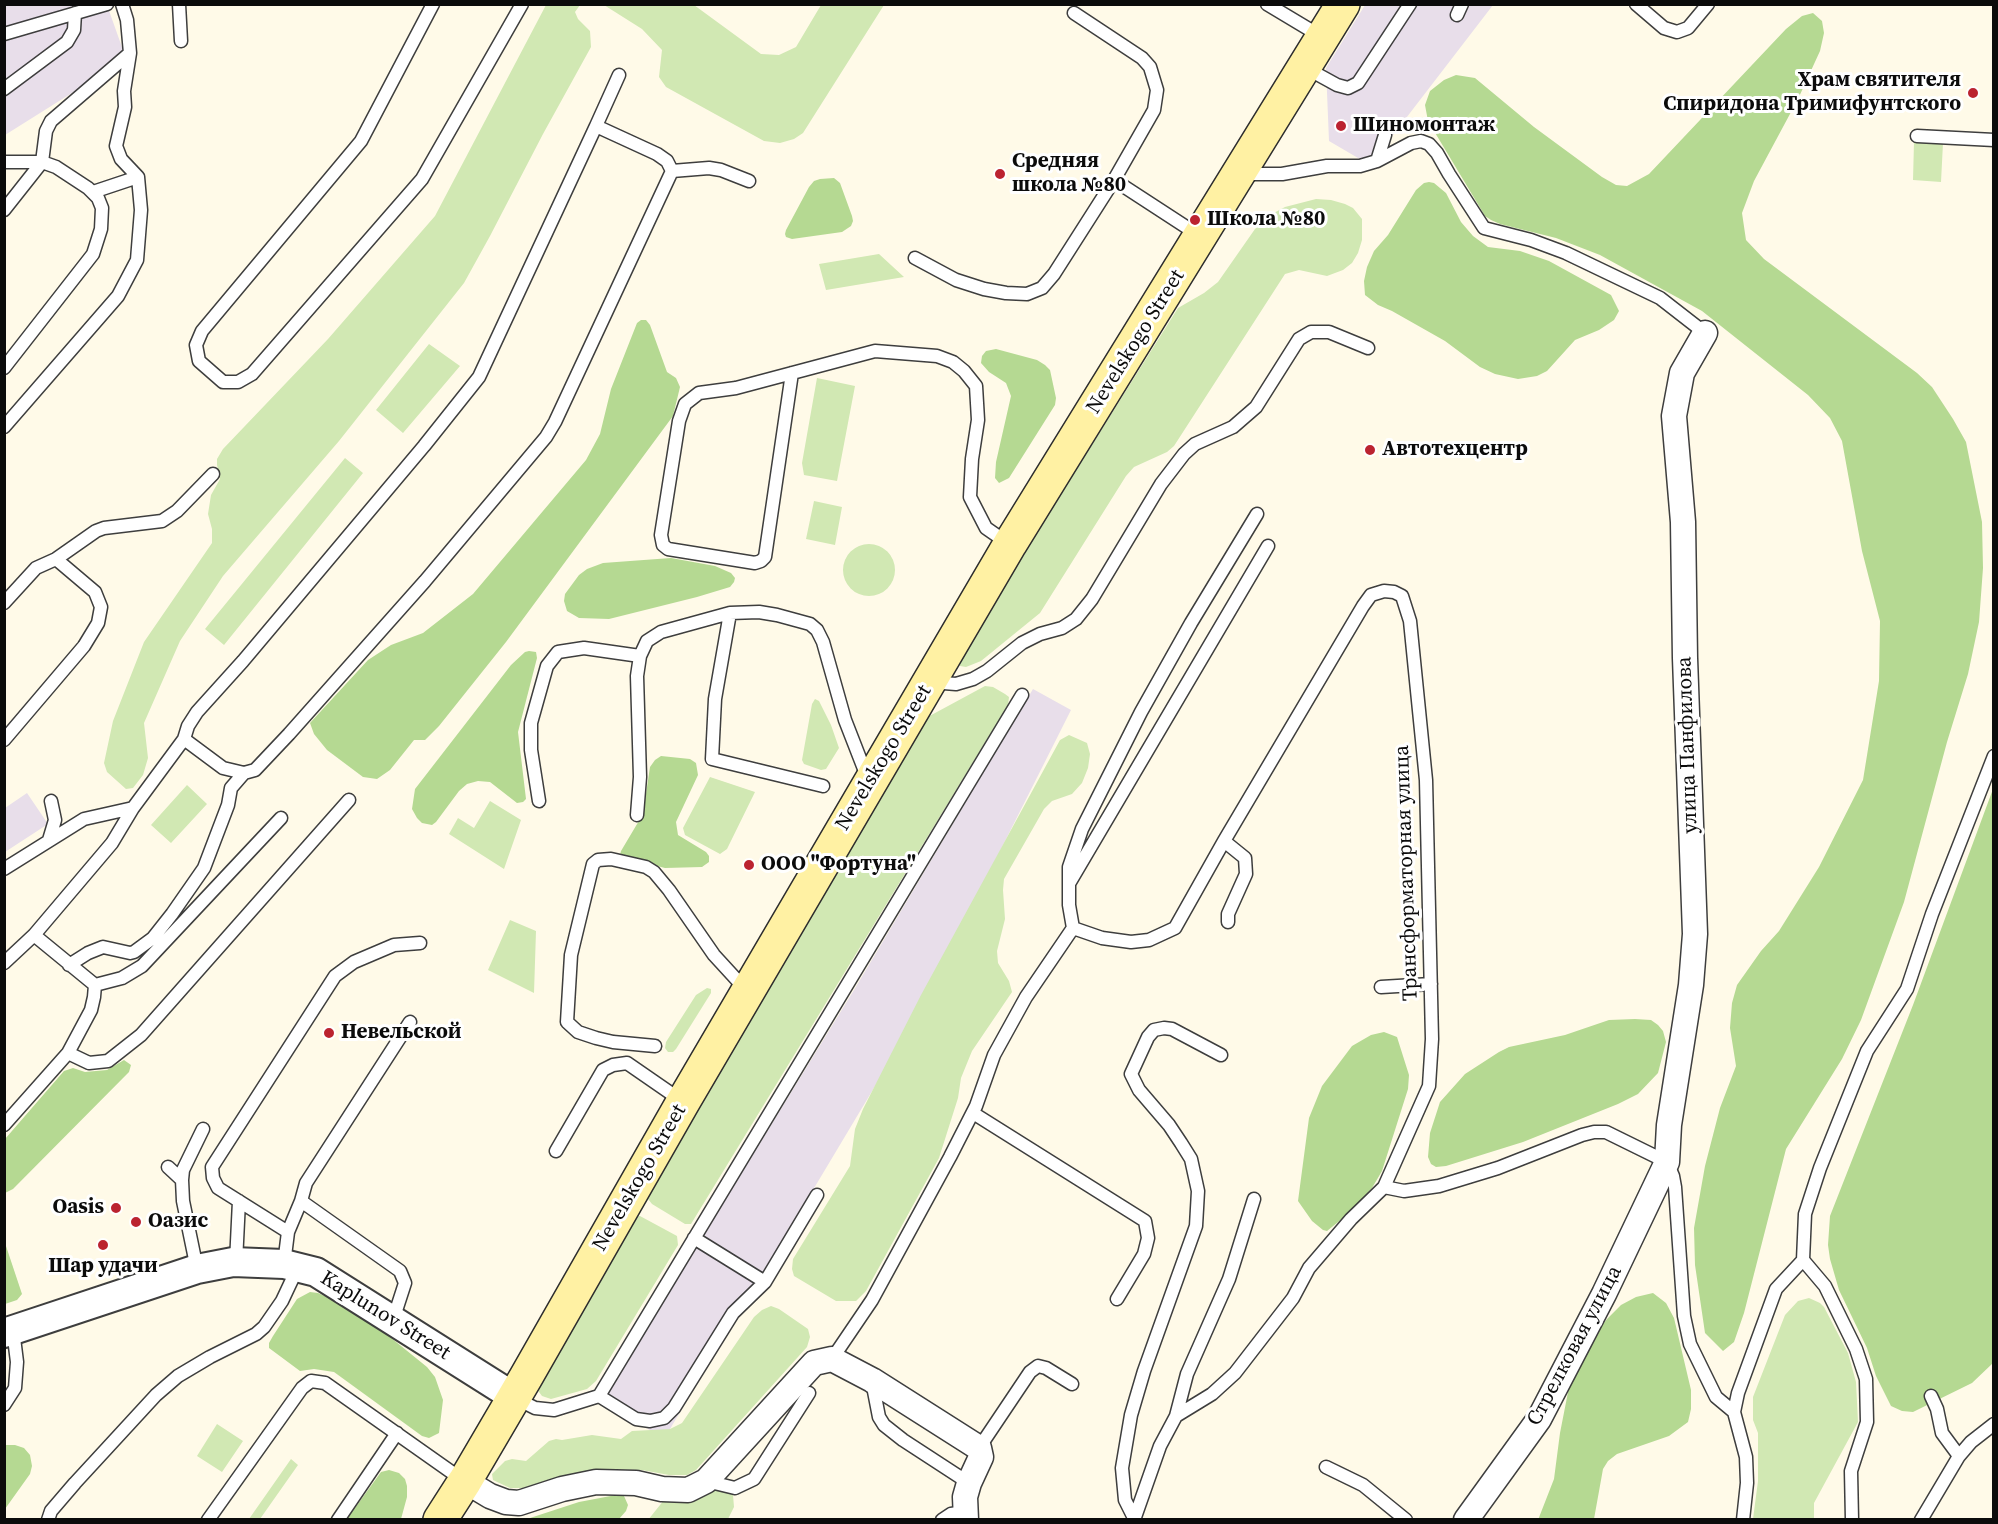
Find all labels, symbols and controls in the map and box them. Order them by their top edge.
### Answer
place label: Храм святителя Спиридона Тримифунтского [1663,68,1961,118]
marker: Храм святителя Спиридона Тримифунтского [1966,86,1980,100]
place label: Шиномонтаж [1353,113,1495,139]
marker: Шиномонтаж [1334,119,1348,133]
place label: Средняя школа №80 [1012,149,1126,199]
marker: Средняя школа №80 [993,167,1007,181]
place label: Школа №80 [1207,207,1325,233]
marker: Школа №80 [1188,213,1202,227]
street label: Nevelskogo Street [1081,265,1191,419]
place label: Автотехцентр [1382,437,1528,463]
marker: Автотехцентр [1363,443,1377,457]
street label: улица Панфилова [1672,656,1704,834]
street label: Nevelskogo Street [831,681,937,835]
street label: Трансформаторная улица [1390,745,1424,1001]
place label: ООО "Фортуна" [761,852,916,878]
marker: ООО "Фортуна" [742,858,756,872]
place label: Невельской [341,1020,462,1046]
marker: Невельской [322,1026,336,1040]
street label: Nevelskogo Street [588,1100,692,1256]
place label: Oasis [52,1195,104,1221]
marker: Oasis [109,1201,123,1215]
place label: Оазис [148,1209,208,1235]
marker: Оазис [129,1215,143,1229]
marker: Шар удачи [96,1238,110,1252]
place label: Шар удачи [48,1254,158,1280]
street label: Стрелковая улица [1522,1262,1628,1430]
street label: Kaplunov Street [315,1266,455,1366]

